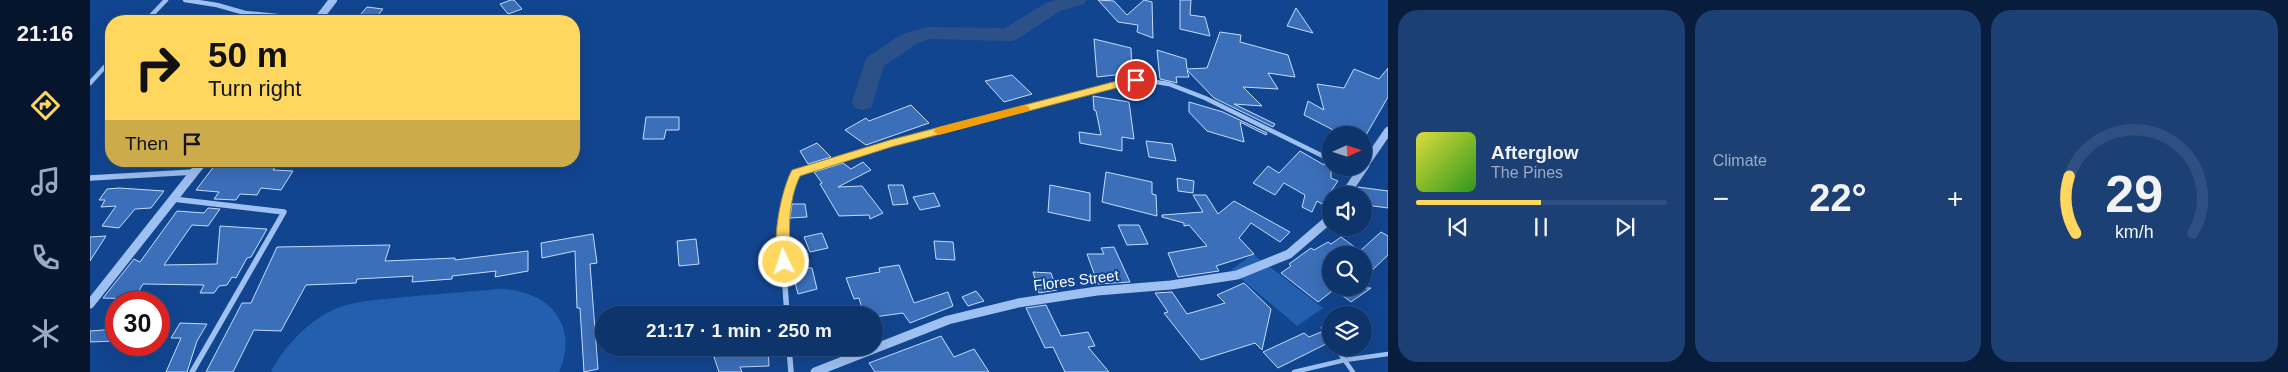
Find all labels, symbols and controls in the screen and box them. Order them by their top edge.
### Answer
text: 21:16 [17,21,73,46]
icon: right [125,35,190,100]
text: 50 m [208,35,288,74]
pin [1115,59,1157,101]
icon: arrive [1122,66,1150,94]
text: Turn right [208,76,301,101]
icon: directions [28,88,63,123]
north arrow [1322,126,1372,176]
map controls [1322,126,1372,356]
icon: arrive [178,130,206,158]
text: Then [125,133,168,154]
text: Afterglow [1491,142,1579,163]
text: Climate [1713,152,1767,169]
icon: music [28,164,63,199]
text: The Pines [1491,164,1563,181]
text: 29 [2106,165,2164,223]
text: 22° [1809,177,1867,219]
text: − [1713,183,1729,214]
text: + [1947,183,1963,214]
button: sound [1322,186,1372,236]
icon: previous [1444,213,1472,241]
icon: pause [1527,213,1555,241]
icon: next [1611,213,1639,241]
text: km/h [2115,222,2154,242]
position arrow [757,235,809,287]
icon: phone [28,240,63,275]
button: search [1322,246,1372,296]
street label: Flores Street [1032,266,1120,294]
speed limit sign: 30 [105,291,170,356]
button: layers [1322,306,1372,356]
icon: climate [28,316,63,351]
text: 21:17 · 1 min · 250 m [646,320,832,341]

